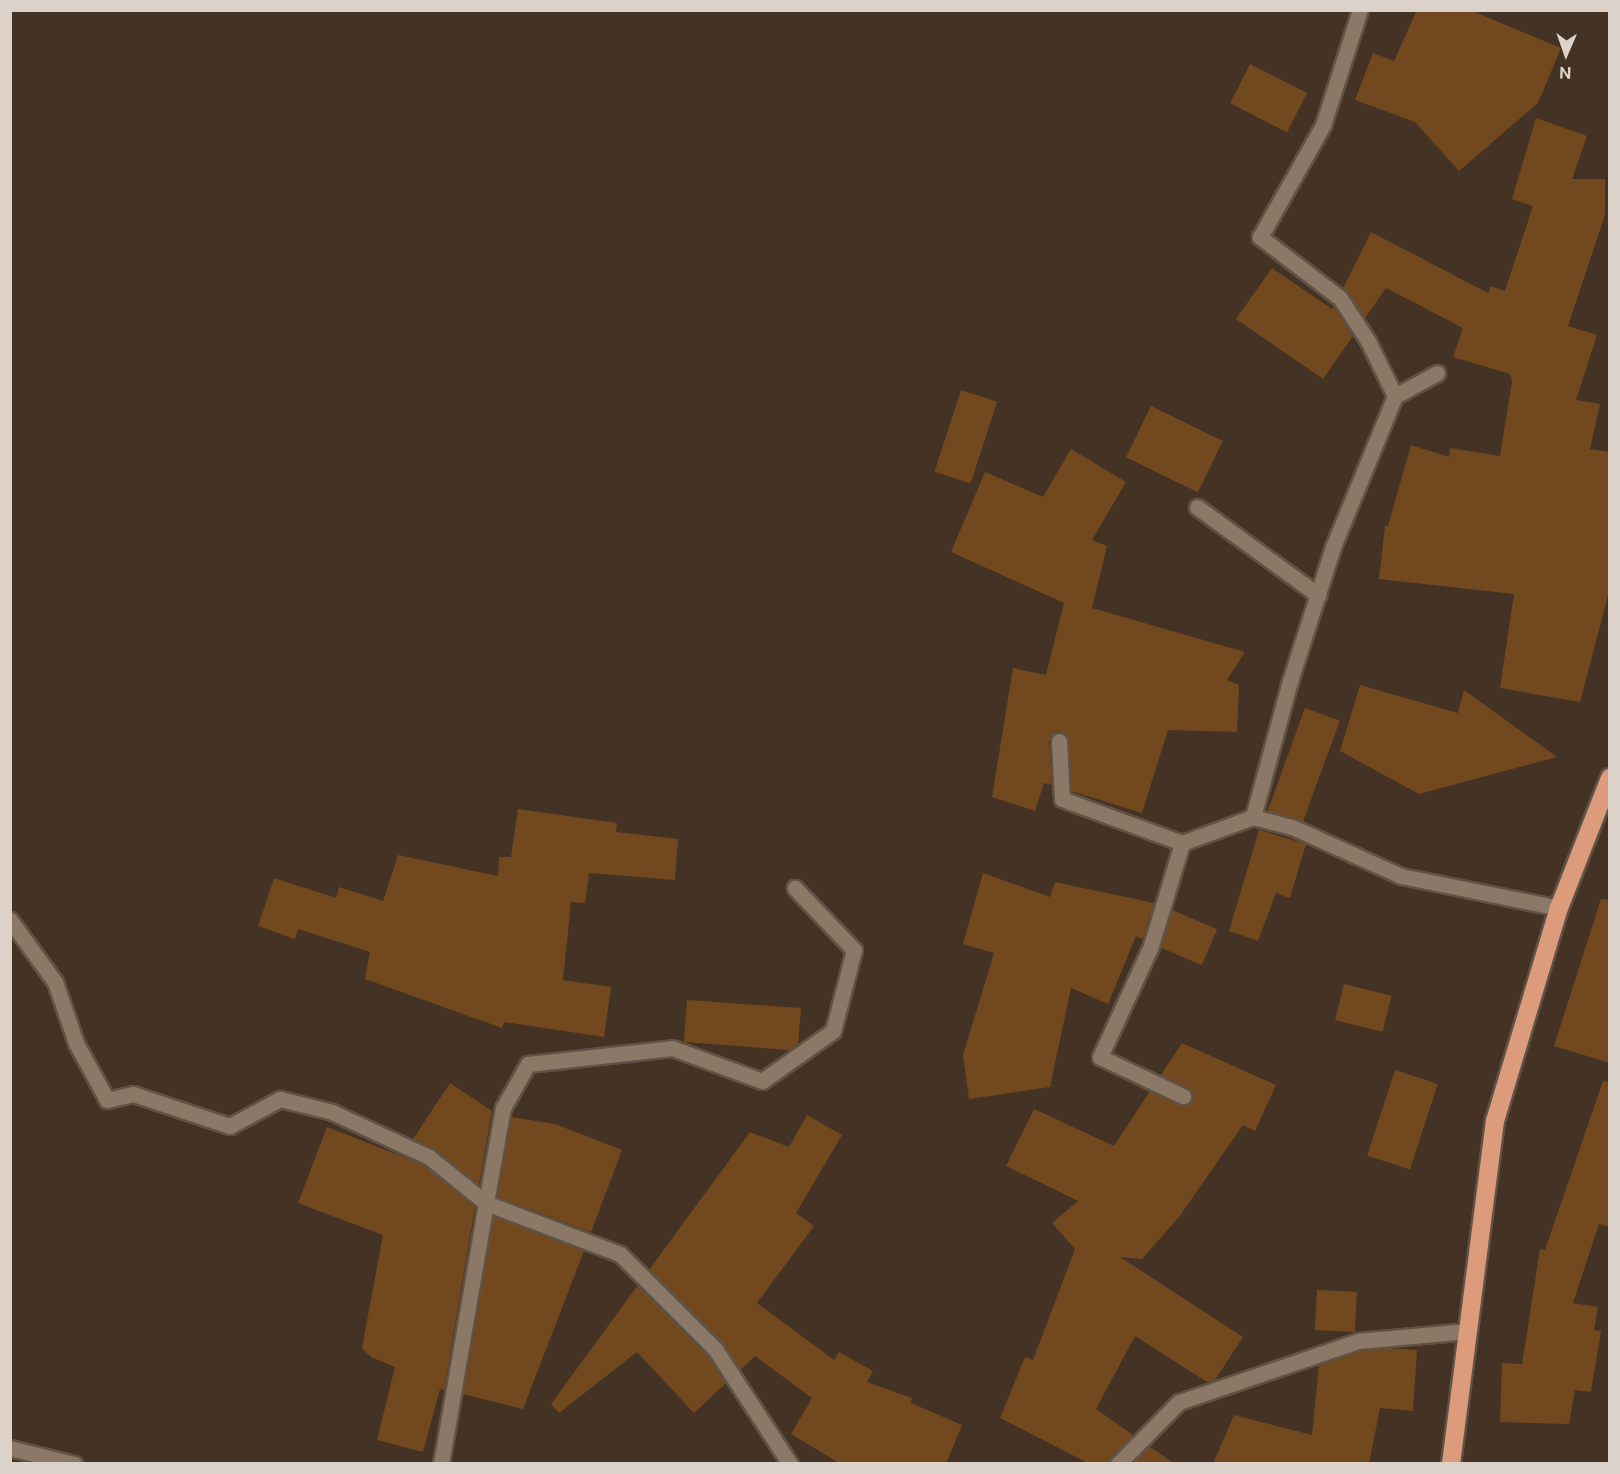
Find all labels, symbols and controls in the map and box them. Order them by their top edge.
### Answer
north arrow [1536,24,1596,84]
text: N [1559,63,1572,82]

